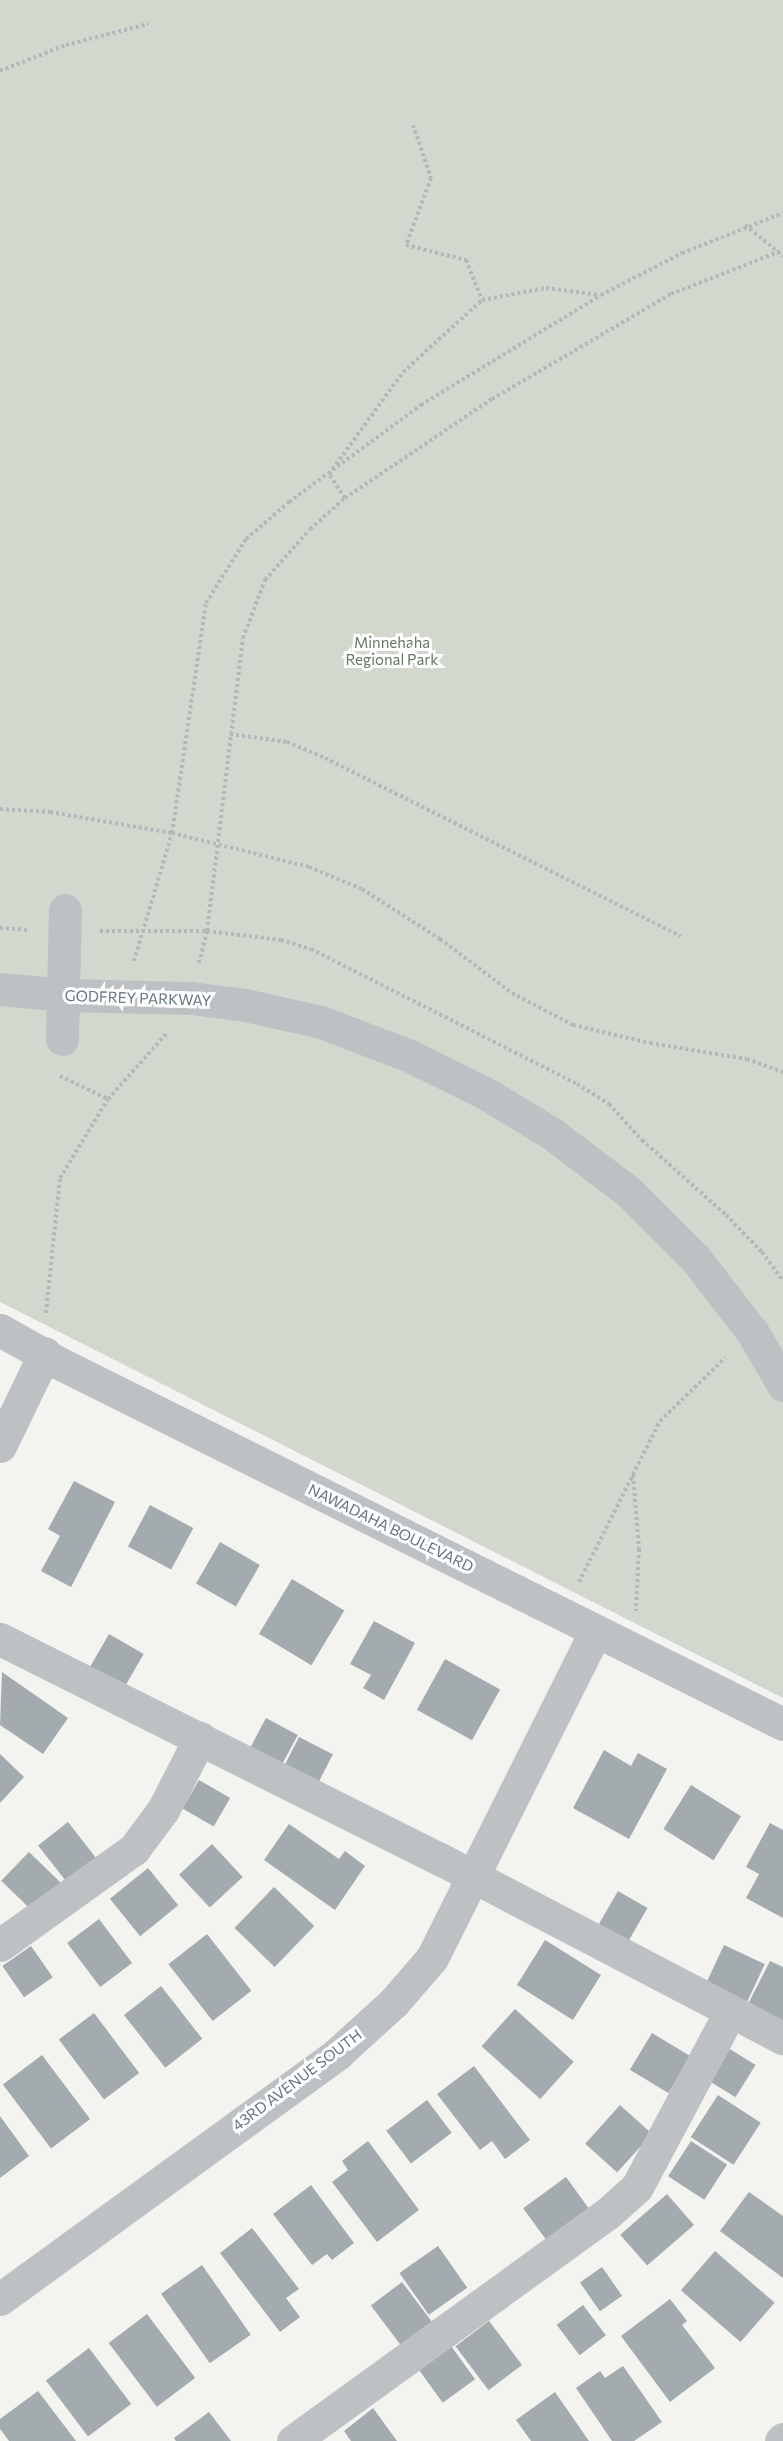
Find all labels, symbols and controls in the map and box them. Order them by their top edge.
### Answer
park label: Minnehaha Regional Park [346,633,438,668]
street label: GODFREY PARKWAY [64,986,212,1010]
street label: NAWADAHA BOULEVARD [305,1480,477,1576]
street label: 43RD AVENUE SOUTH [229,2026,365,2134]

